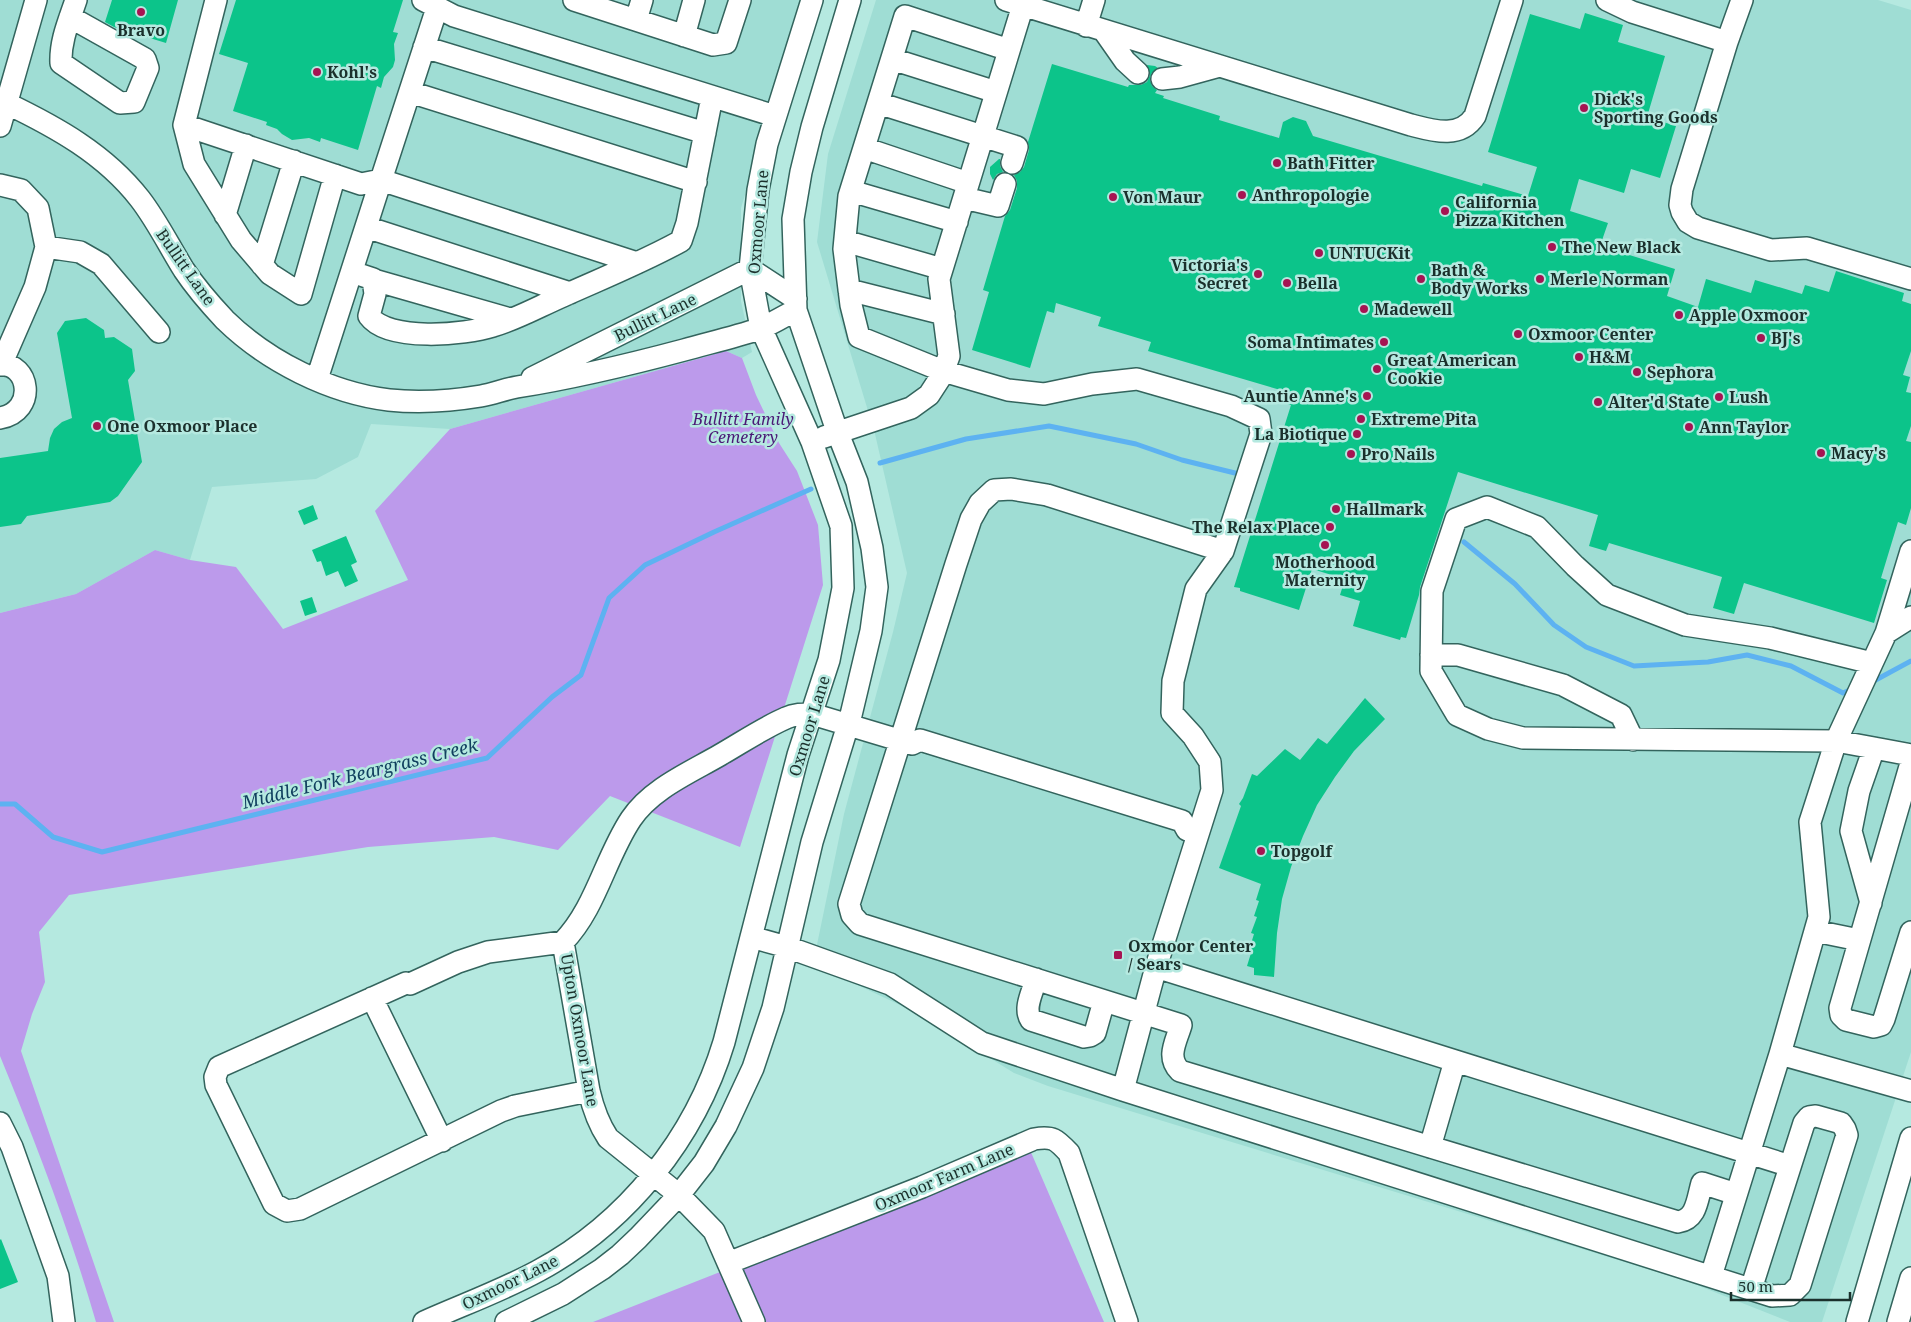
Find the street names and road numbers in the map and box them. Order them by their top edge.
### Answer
street label: Oxmoor Lane [742,169,774,275]
street label: Bullitt Lane [151,224,221,310]
street label: Bullitt Lane [610,288,700,346]
street label: Oxmoor Lane [783,673,835,779]
street label: Upton Oxmoor Lane [556,952,604,1108]
street label: Oxmoor Farm Lane [871,1138,1017,1216]
street label: Oxmoor Lane [458,1249,562,1315]

